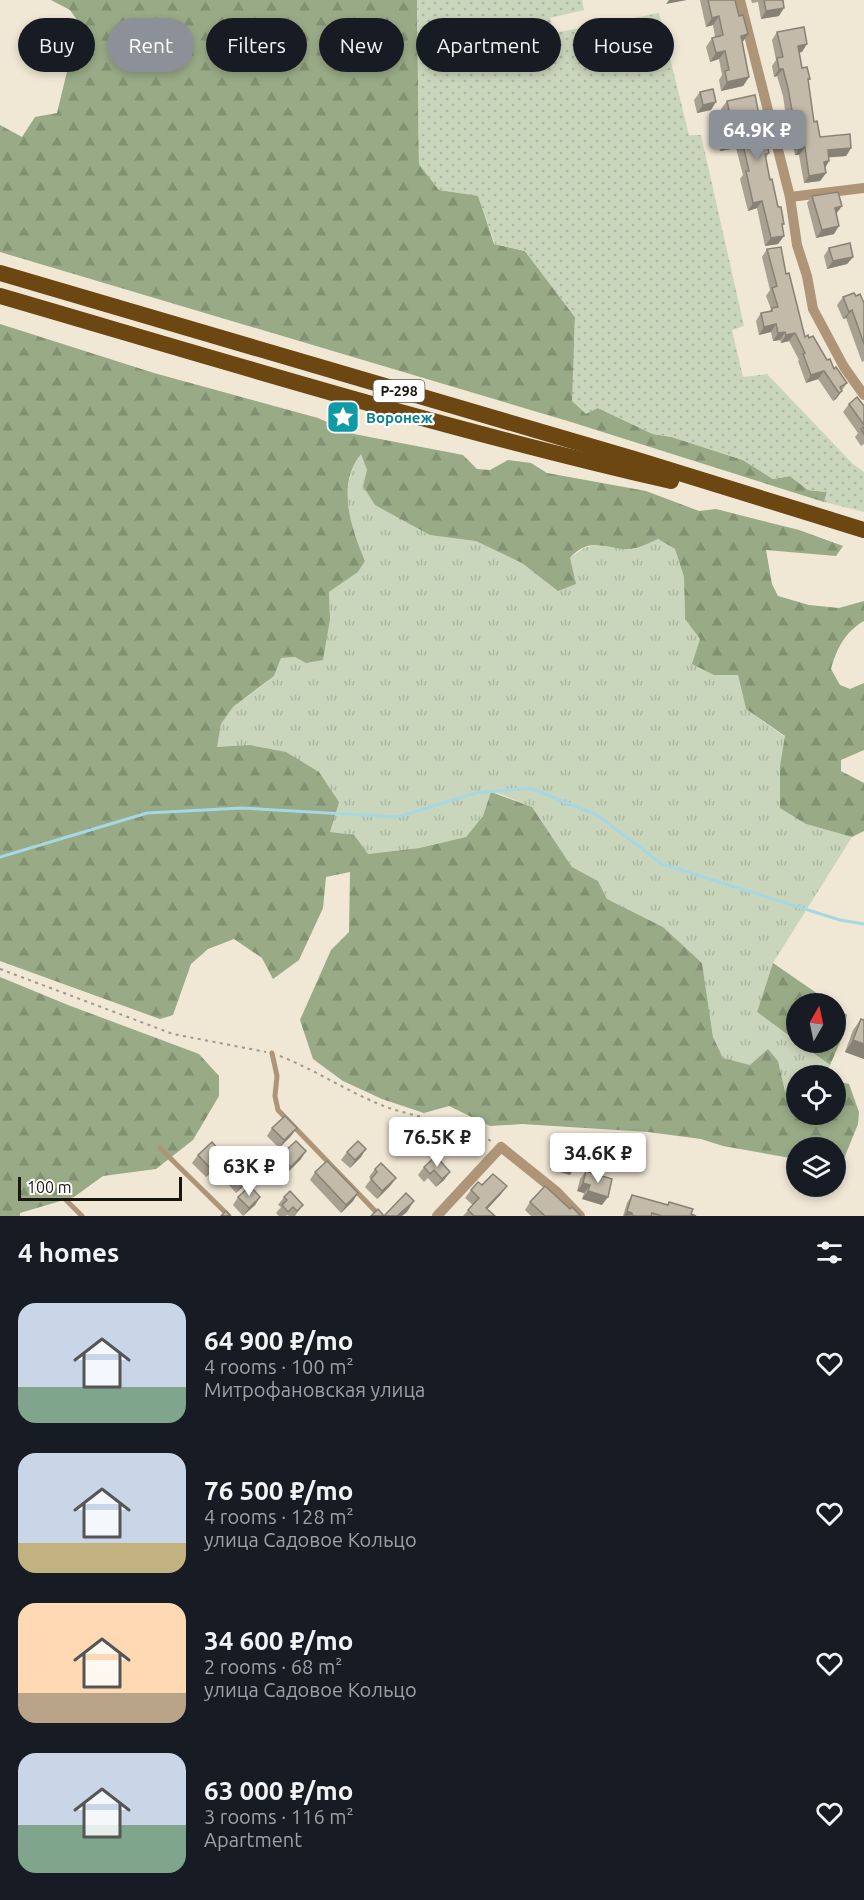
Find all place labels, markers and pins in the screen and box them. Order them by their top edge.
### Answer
pin: 64.9K ₽ [702,110,812,161]
place icon: Воронеж [325,399,361,435]
place label: Воронеж [366,409,433,426]
pin: 76.5K ₽ [382,1117,492,1168]
pin: 34.6K ₽ [543,1133,653,1184]
pin: 63K ₽ [207,1146,291,1197]

